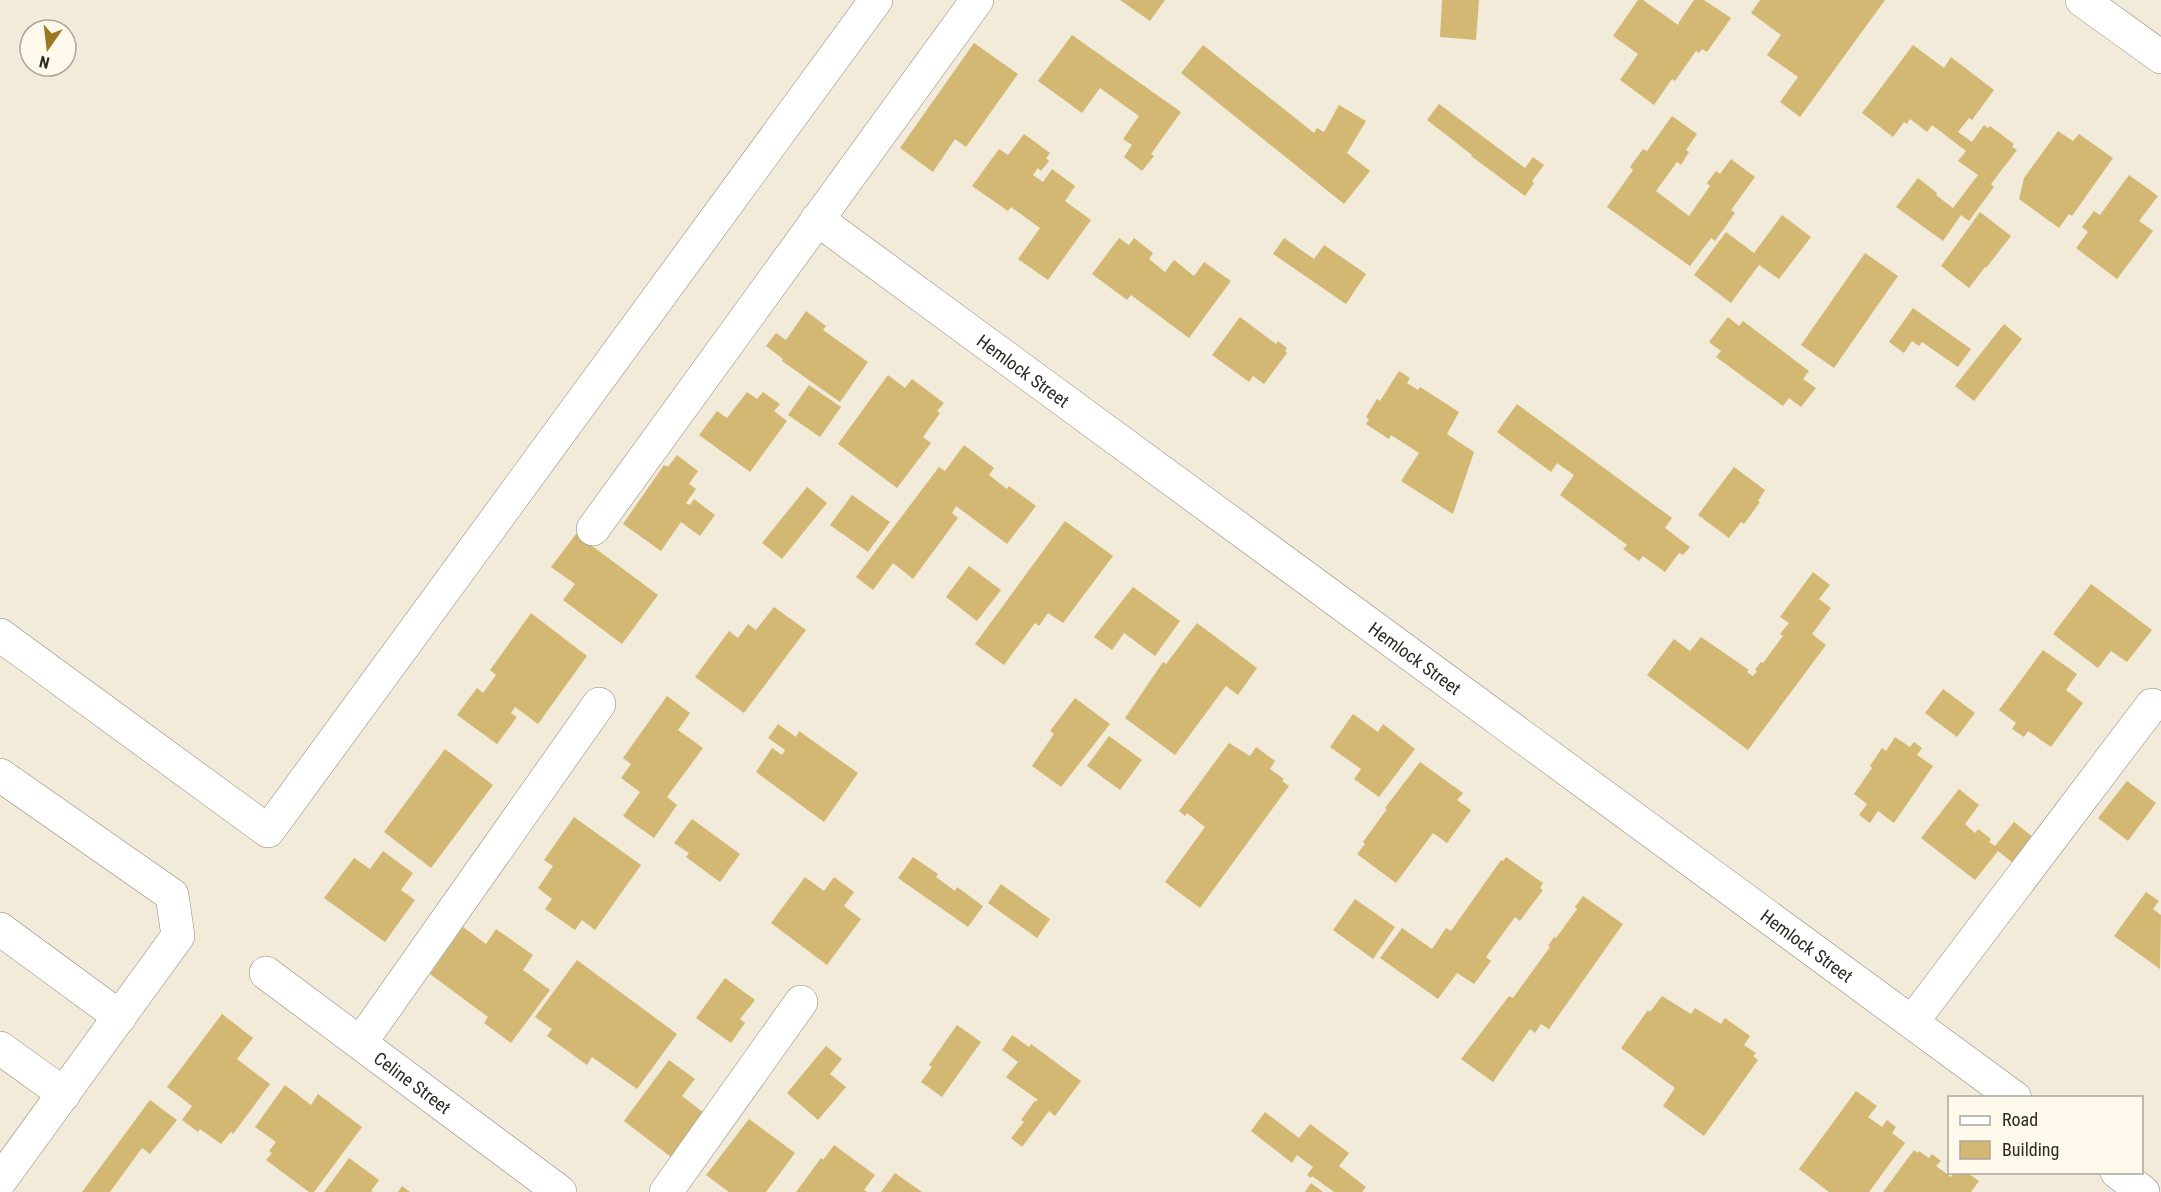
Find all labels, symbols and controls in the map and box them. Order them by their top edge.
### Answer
north arrow [18,18,78,78]
text: N [37,52,52,72]
street label: Hemlock Street [973,330,1074,411]
street label: Hemlock Street [1365,617,1465,699]
street label: Hemlock Street [1757,905,1857,986]
street label: Celine Street [370,1047,455,1118]
legend [1948,1096,2143,1174]
text: Road [2002,1109,2038,1130]
text: Building [2002,1139,2059,1160]

